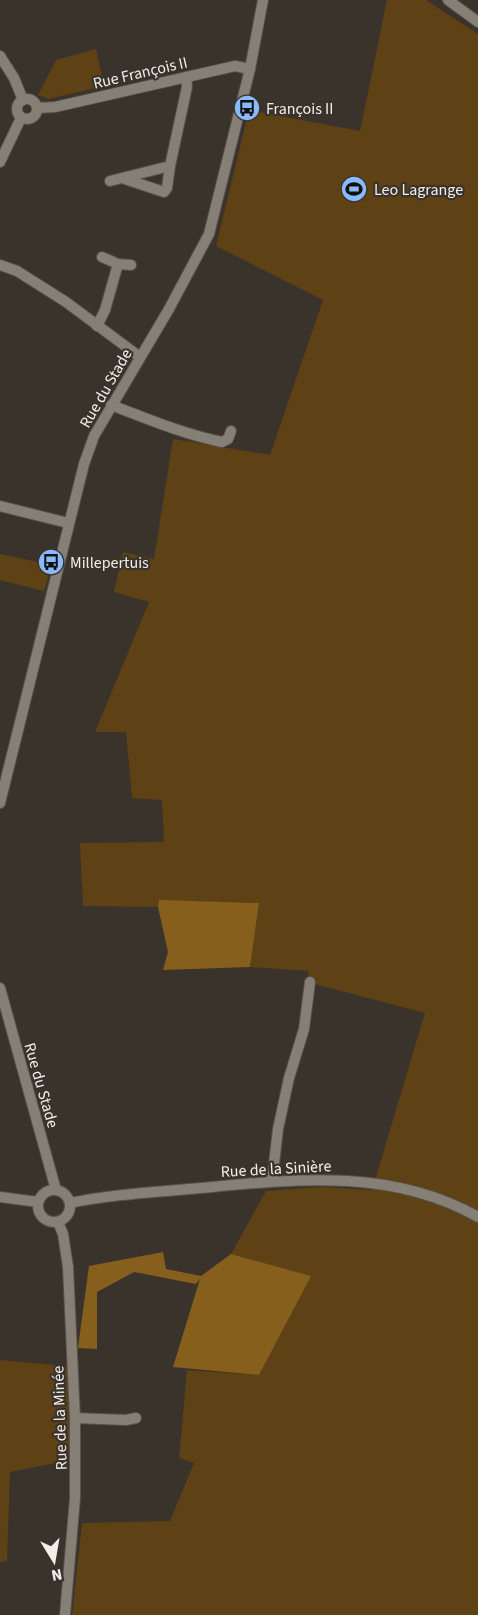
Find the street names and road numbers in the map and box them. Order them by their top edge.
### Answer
street label: Rue François II [91,51,190,95]
street label: Rue du Stade [74,345,137,432]
street label: Rue du Stade [18,1040,64,1131]
street label: Rue de la Sinière [220,1155,332,1183]
street label: Rue de la Minée [47,1365,73,1471]

